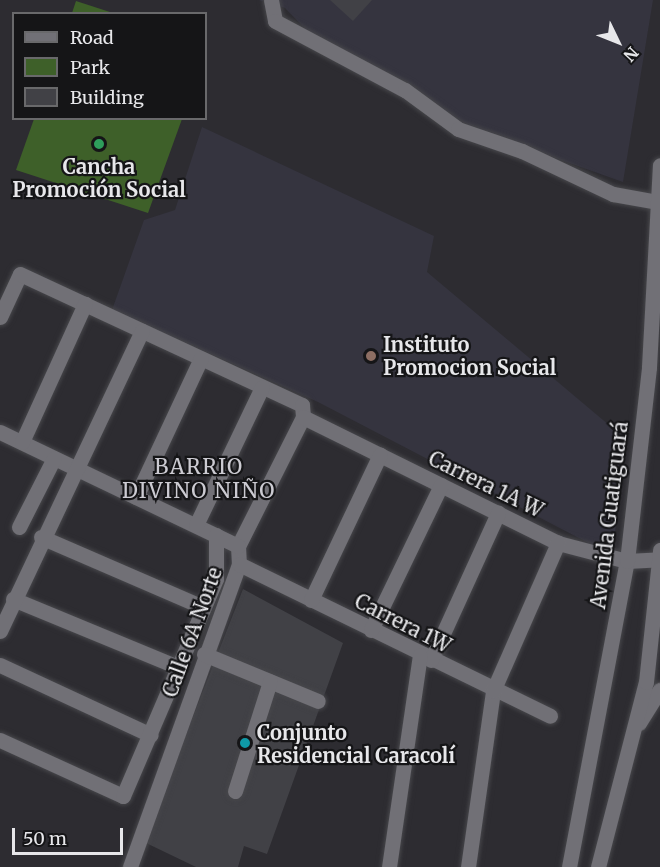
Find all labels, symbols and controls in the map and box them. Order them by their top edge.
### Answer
legend [12,12,207,120]
north arrow [588,12,648,72]
text: Road [70,26,114,49]
text: N [620,43,643,66]
text: Park [70,56,110,79]
text: Building [70,86,144,109]
marker: Cancha Promoción Social [92,137,106,151]
place label: Cancha Promoción Social [12,154,186,201]
place label: Instituto Promocion Social [383,332,556,379]
marker: Instituto Promocion Social [364,349,378,363]
street label: Avenida Guatiguará [586,420,632,610]
street label: Carrera 1A W [425,446,547,522]
district label: BARRIO DIVINO NIÑO [122,454,276,504]
street label: Calle 6A Norte [157,564,227,700]
street label: Carrera 1W [351,589,455,657]
place label: Conjunto Residencial Caracolí [257,720,455,767]
marker: Conjunto Residencial Caracolí [238,736,252,750]
scale bar [15,816,126,854]
text: 50 m [23,827,67,850]

